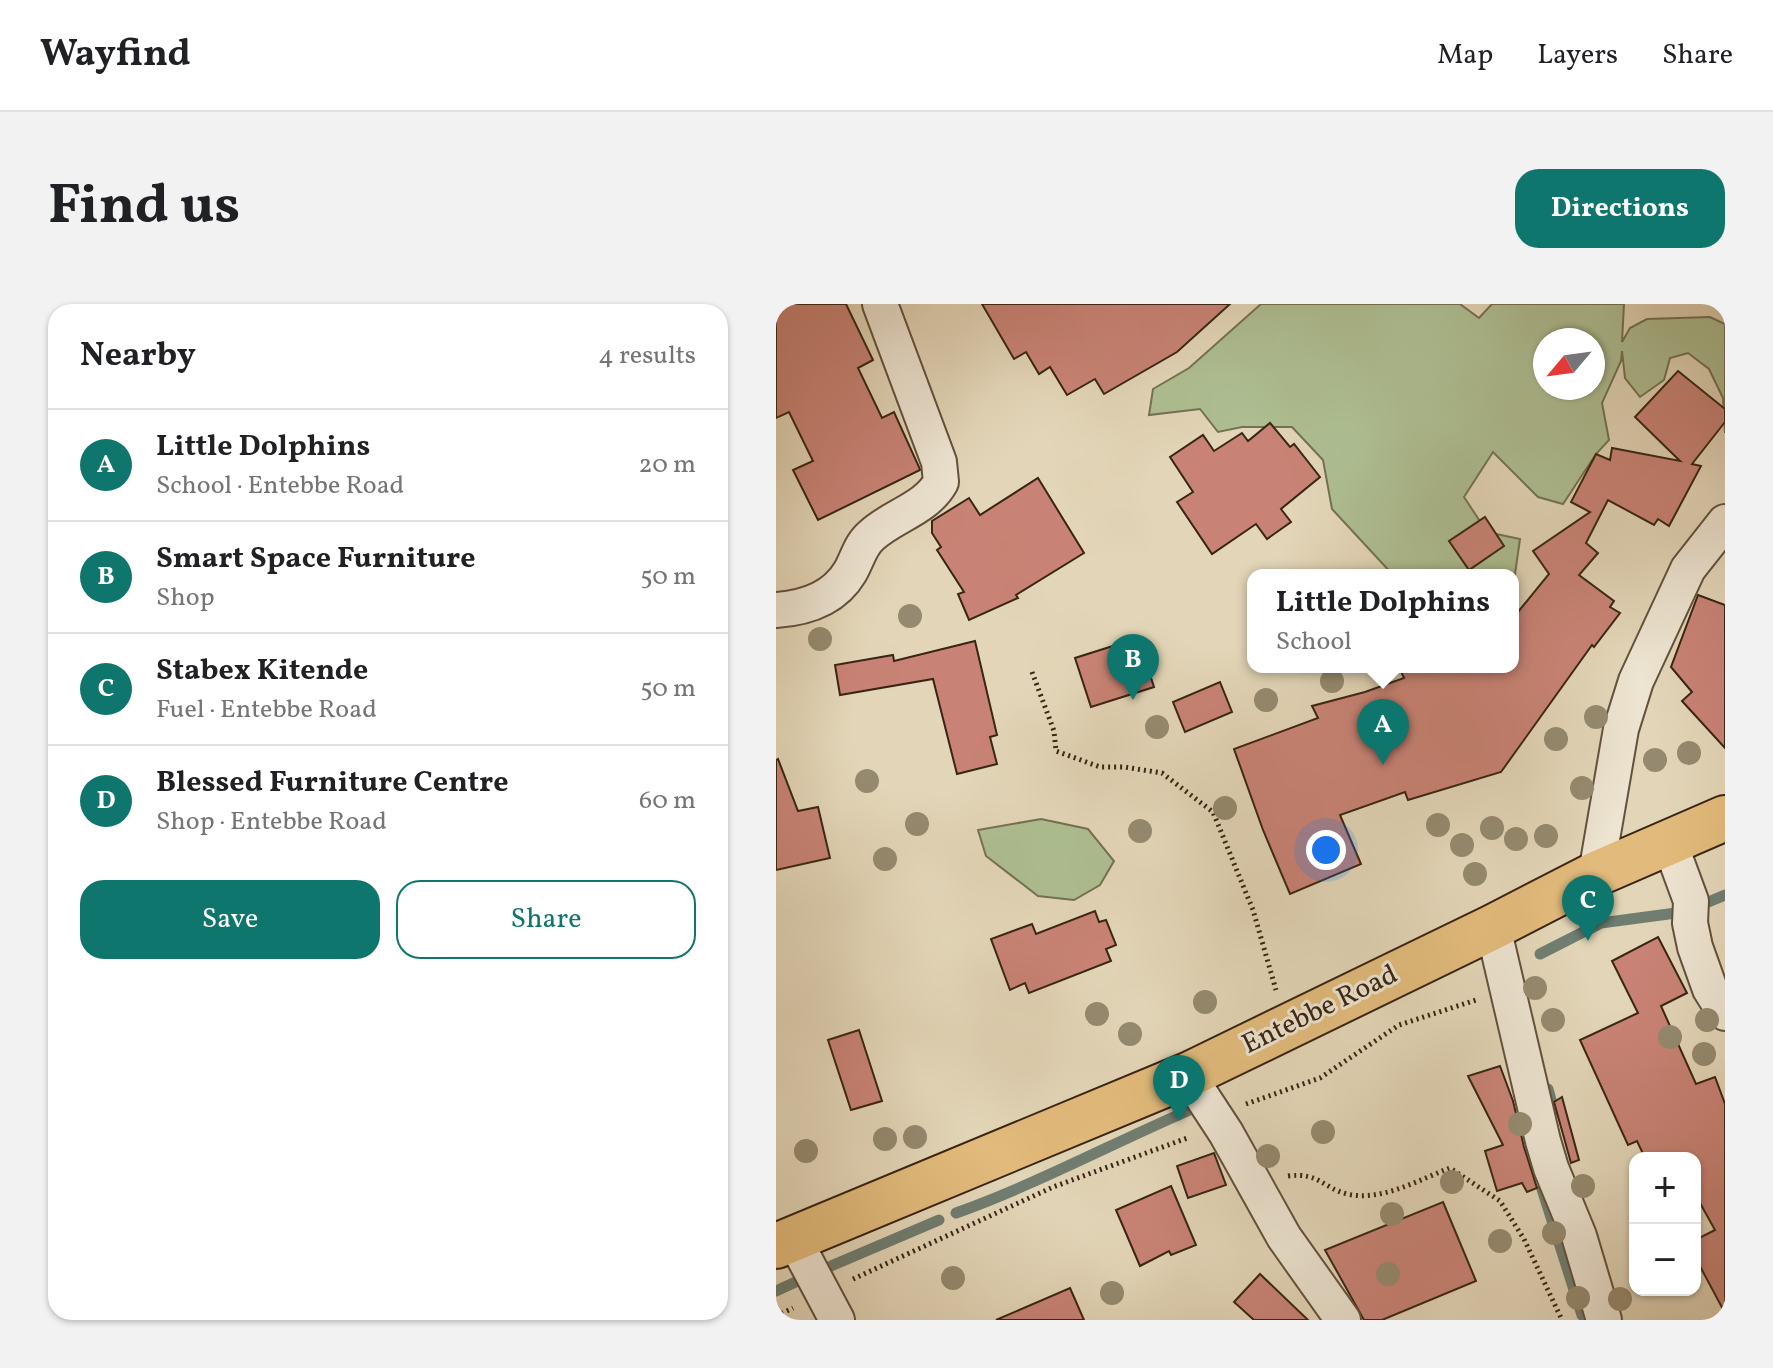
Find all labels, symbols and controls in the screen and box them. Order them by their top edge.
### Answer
text: Wayfind [40,29,191,82]
text: Map [1437,36,1493,75]
text: Layers [1537,36,1618,75]
text: Share [1662,36,1733,75]
text: Find us [48,169,240,247]
button: Directions [1515,169,1725,248]
north arrow [1533,328,1605,400]
text: Nearby [80,333,196,380]
text: 4 results [598,338,696,374]
text: Little Dolphins [156,426,370,468]
text: A [97,447,115,483]
text: 20 m [638,447,696,483]
text: School · Entebbe Road [156,468,404,504]
text: Smart Space Furniture [156,538,476,580]
text: B [97,559,115,595]
text: 50 m [640,559,696,595]
popup [1247,569,1519,673]
text: Shop [156,580,215,616]
text: Little Dolphins [1276,582,1490,624]
text: School [1276,624,1352,660]
pin: B [1107,634,1159,700]
text: Stabex Kitende [156,650,368,692]
text: C [98,671,114,707]
text: 50 m [640,671,696,707]
text: Fuel · Entebbe Road [156,692,377,728]
pin: A [1357,699,1409,765]
text: Blessed Furniture Centre [156,762,509,804]
text: D [96,783,116,819]
text: 60 m [639,783,696,819]
text: Shop · Entebbe Road [156,804,387,840]
your location [1306,830,1346,870]
pin: C [1562,875,1614,941]
button: Save [80,880,380,959]
button: Share [396,880,696,959]
street label: Entebbe Road [1236,955,1404,1065]
pin: D [1153,1055,1205,1121]
map controls [1629,1152,1701,1296]
button: + [1629,1152,1701,1224]
button: − [1629,1224,1701,1296]

